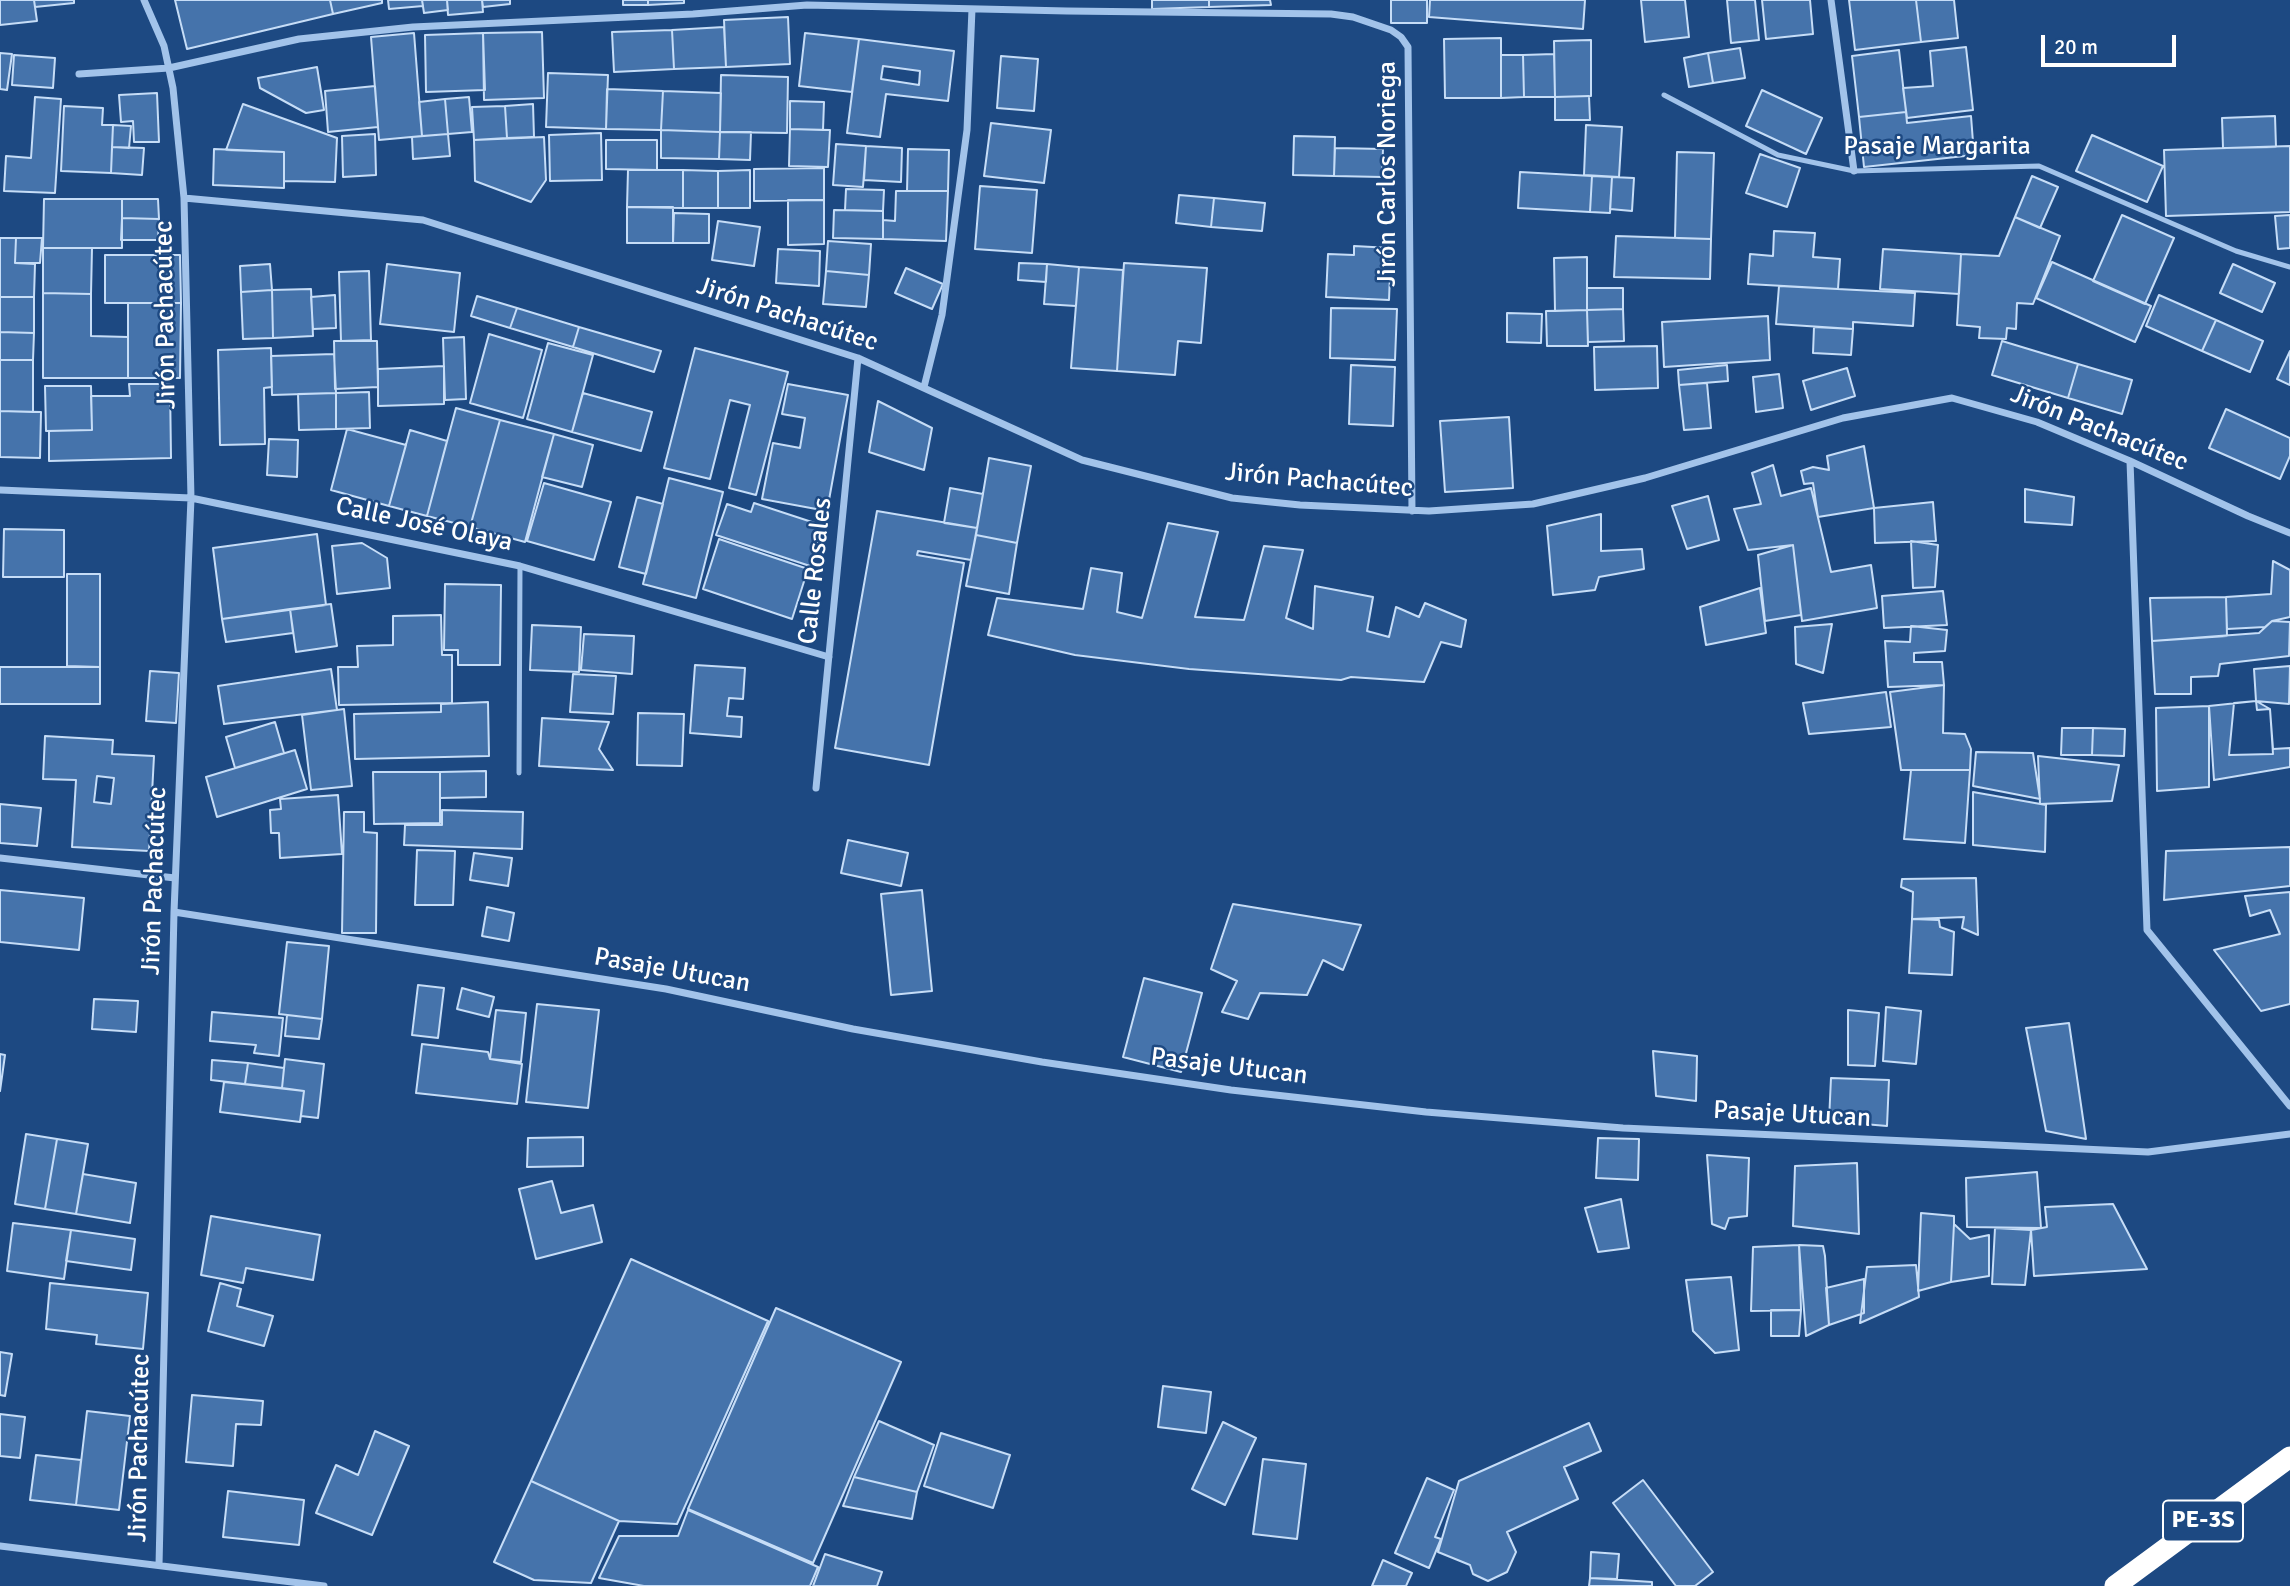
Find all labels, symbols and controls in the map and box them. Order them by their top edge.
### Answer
scale bar [2045,21,2180,65]
text: 20 m [2054,34,2098,60]
street label: Jirón Carlos Noriega [1372,61,1404,287]
street label: Pasaje Margarita [1843,131,2031,163]
street label: Jirón Pachacútec [149,220,183,410]
street label: Jirón Pachacútec [693,271,881,359]
street label: Jirón Pachacútec [2006,379,2192,479]
street label: Jirón Pachacútec [1224,457,1414,505]
street label: Calle José Olaya [333,491,515,559]
street label: Calle Rosales [793,496,839,646]
street label: Jirón Pachacútec [136,786,174,976]
street label: Pasaje Utucan [591,942,753,1000]
street label: Pasaje Utucan [1149,1042,1309,1092]
street label: Pasaje Utucan [1712,1095,1872,1135]
street label: Jirón Pachacútec [123,1353,157,1543]
road number: PE-3S [2163,1500,2243,1541]

